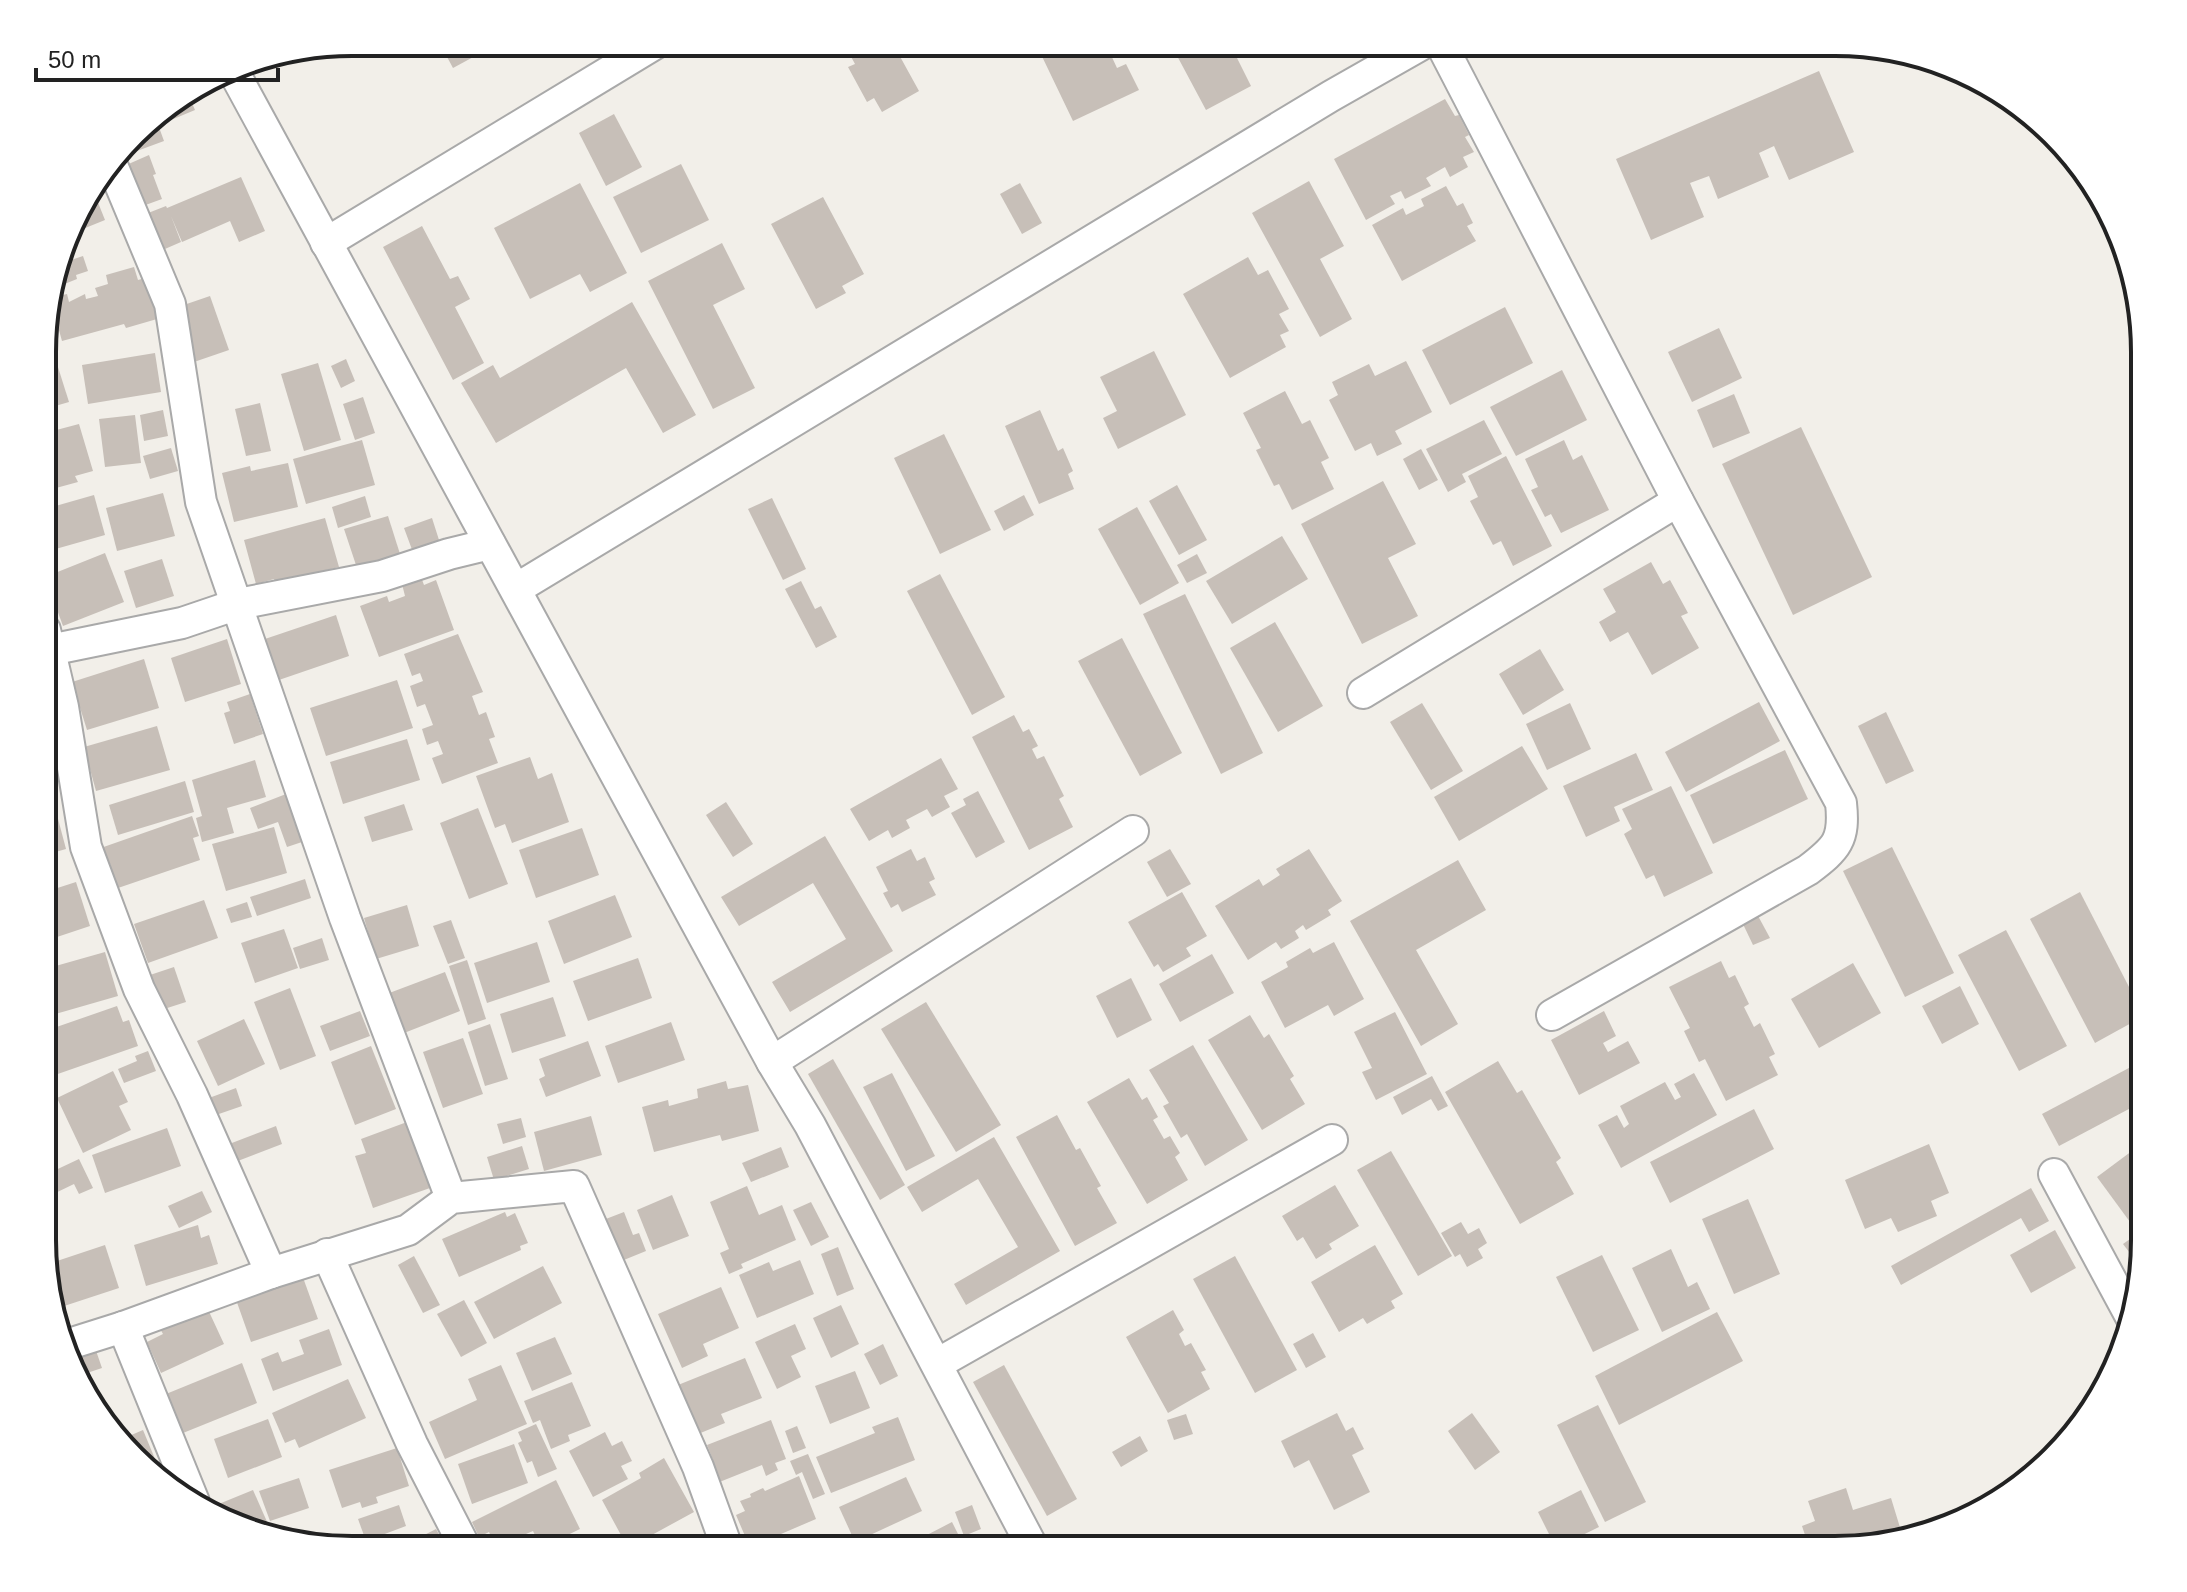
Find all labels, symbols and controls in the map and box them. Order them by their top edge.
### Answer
scale bar [36,32,278,82]
text: 50 m [48,46,101,73]

